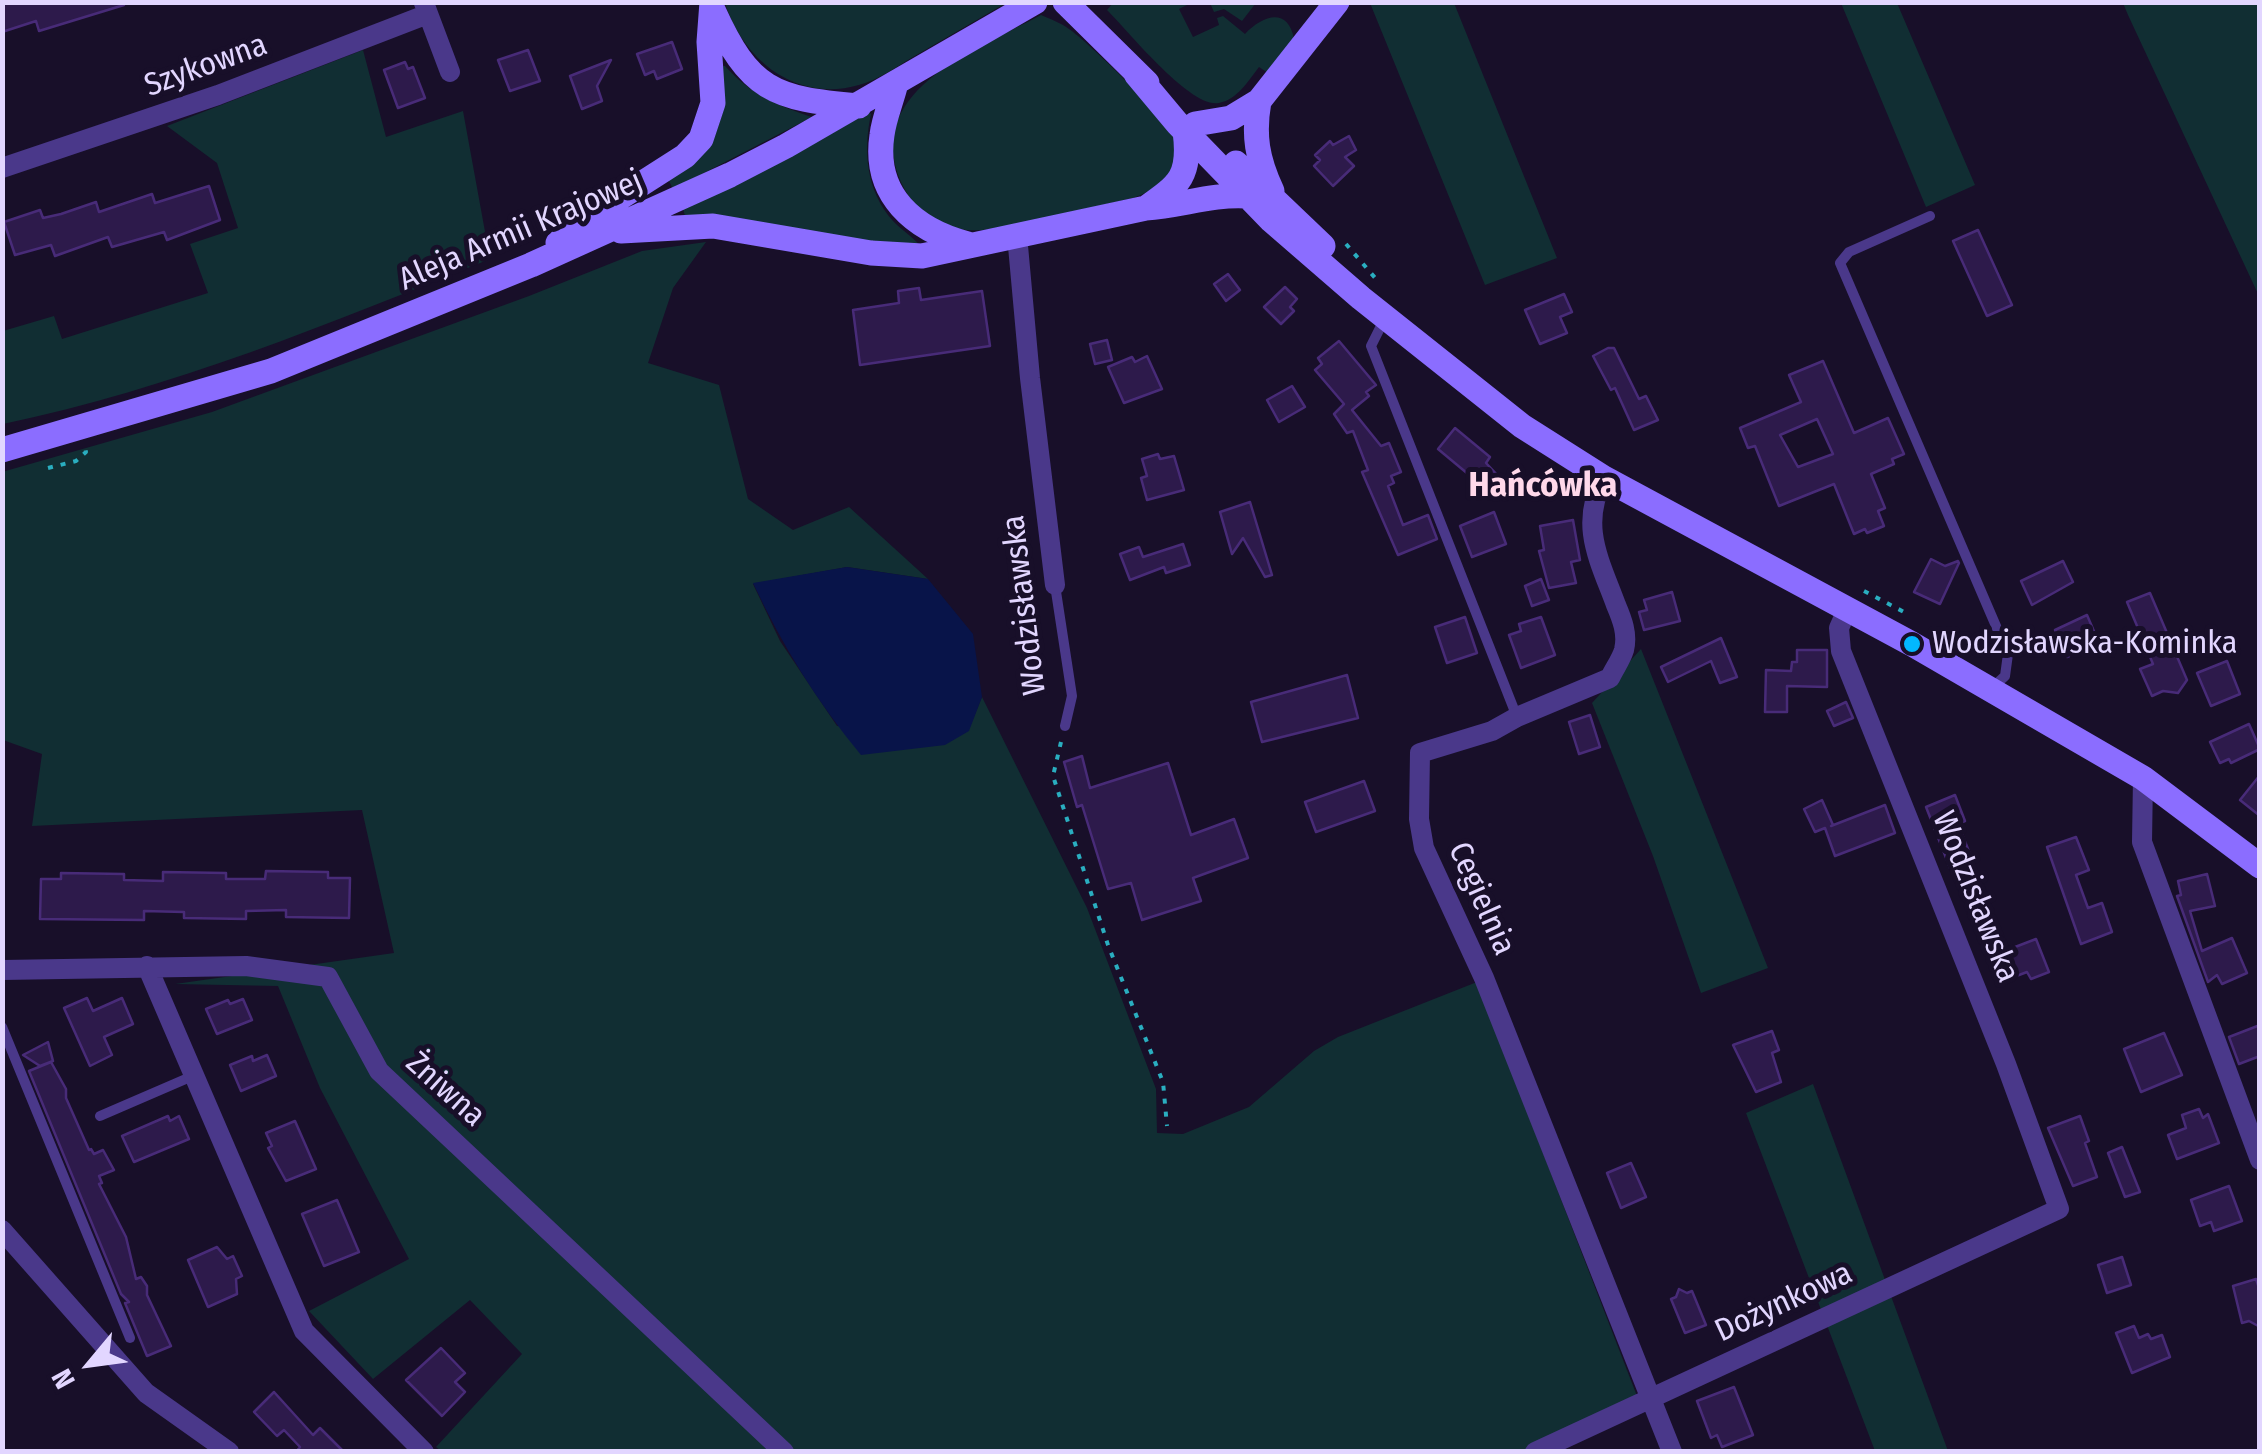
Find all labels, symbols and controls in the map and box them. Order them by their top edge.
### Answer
street label: Szykowna [140,26,272,106]
street label: Aleja Armii Krajowej [394,162,648,300]
district label: Hańcówka [1469,465,1617,507]
street label: Wodzisławska [995,513,1055,697]
place label: Wodzisławska-Kominka [1932,625,2237,663]
marker: Wodzisławska-Kominka [1901,633,1923,655]
street label: Wodzisławska [1923,806,2027,988]
street label: Cegielnia [1439,837,1523,961]
street label: Żniwna [398,1045,492,1135]
street label: Dożynkowa [1709,1255,1859,1351]
north arrow [40,1314,140,1414]
text: N [45,1363,82,1394]

